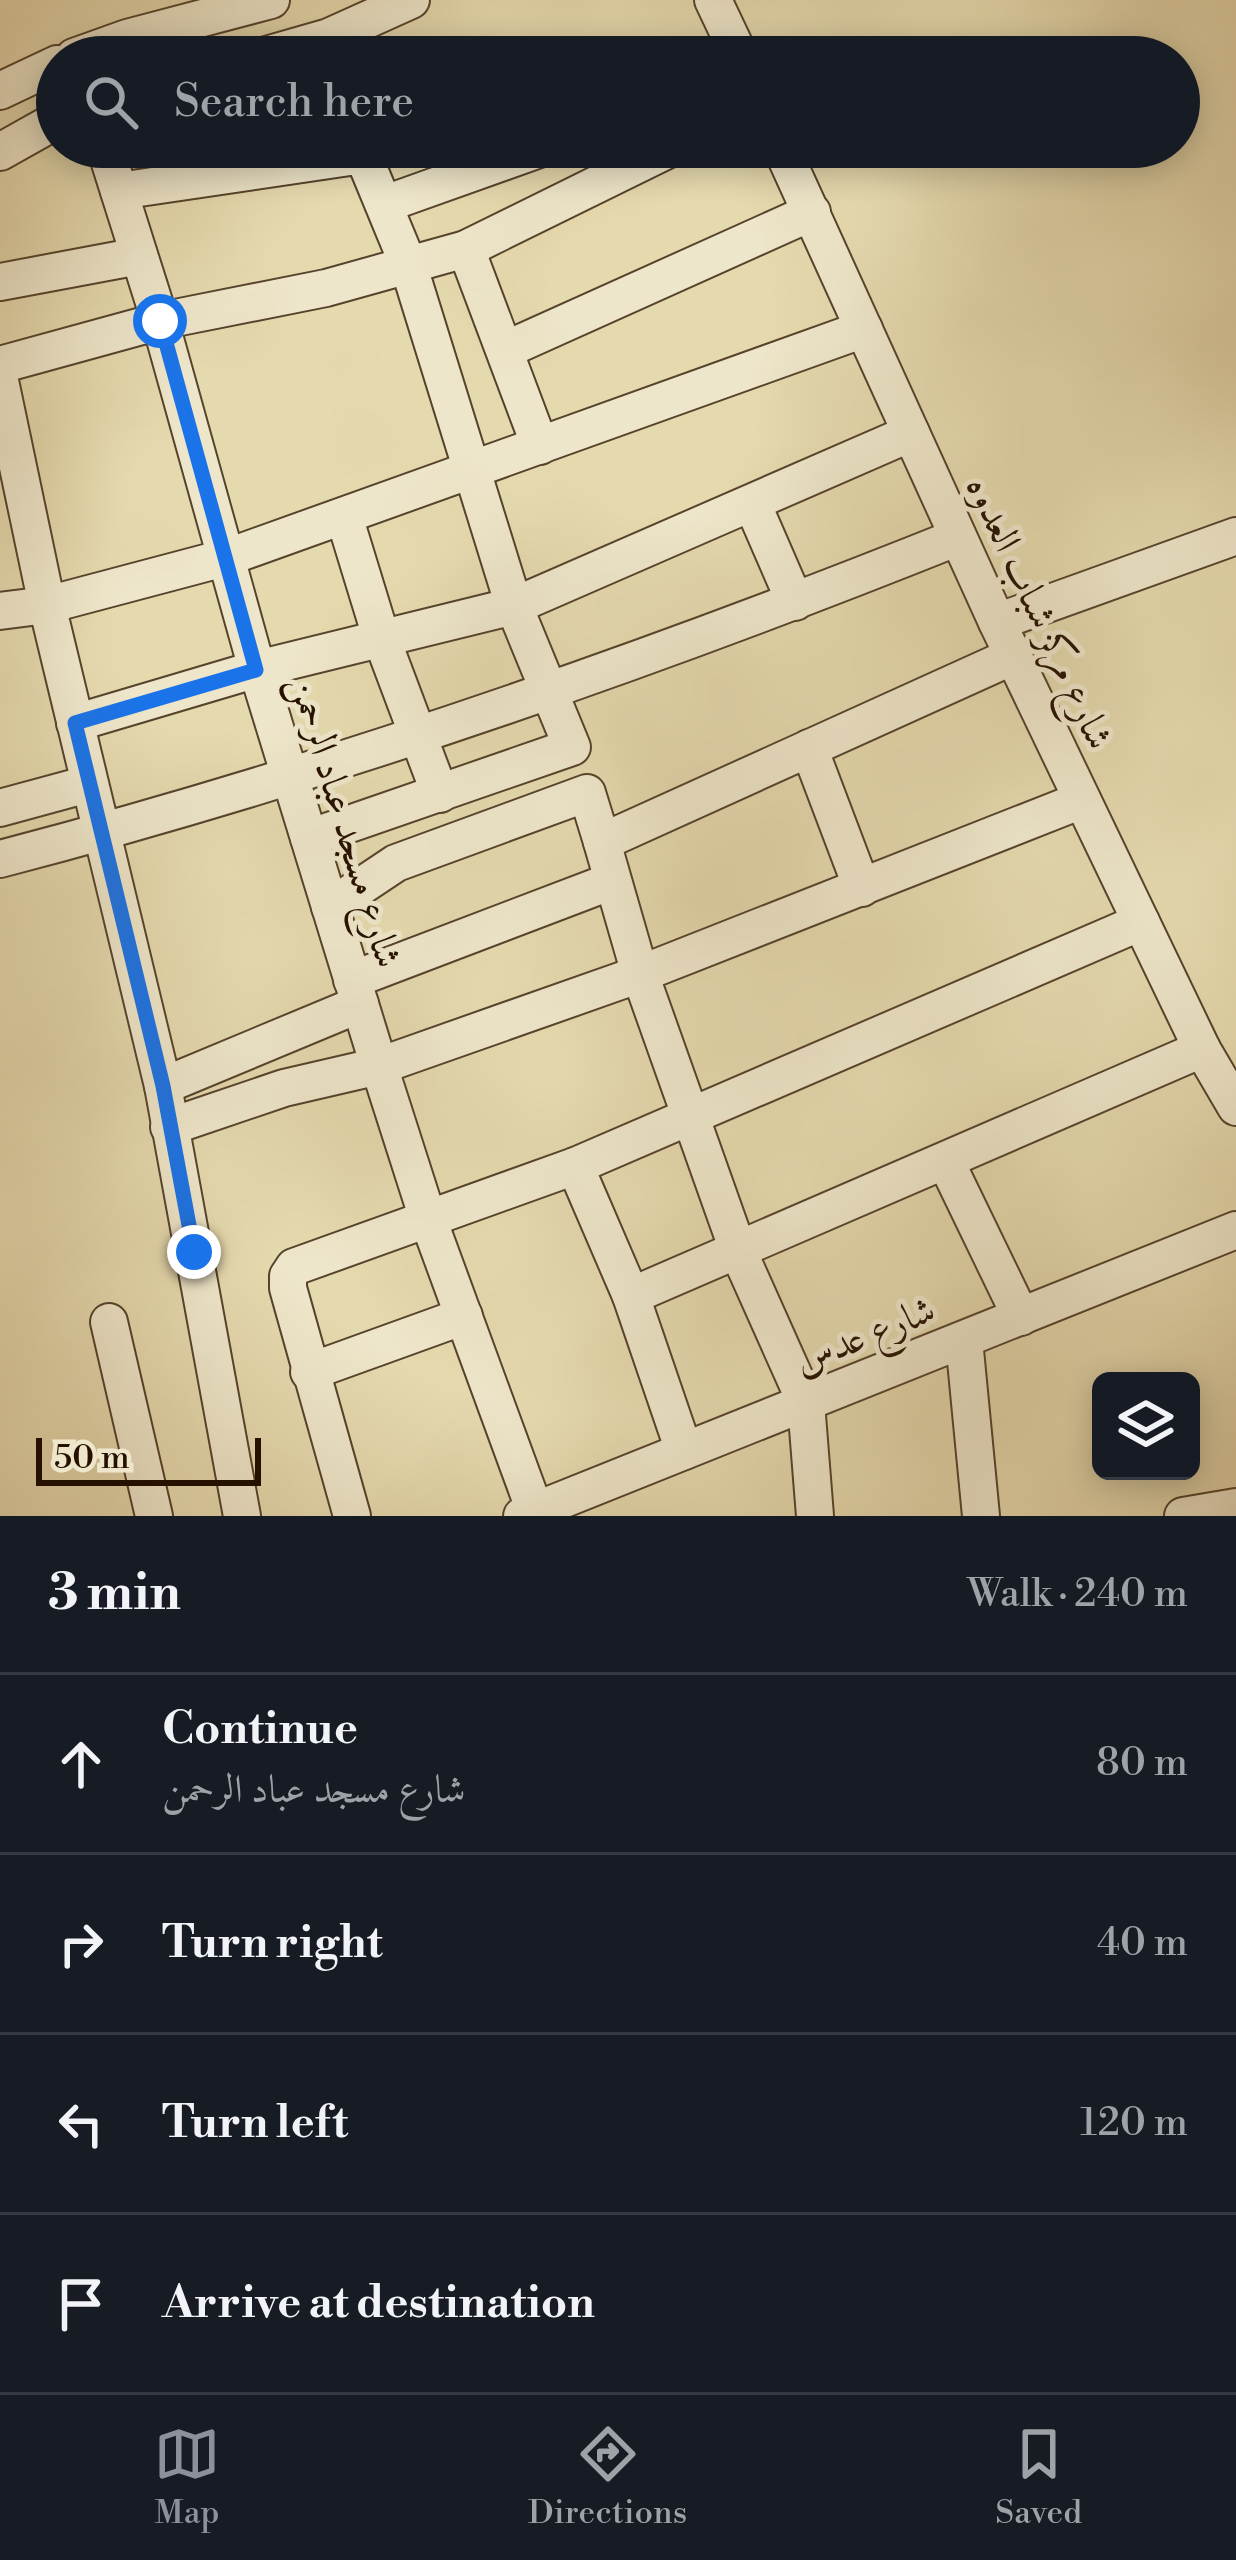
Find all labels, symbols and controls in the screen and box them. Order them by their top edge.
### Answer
search box [36,36,1200,168]
icon: search [78,69,144,135]
text: Search here [174,74,414,131]
route start [133,294,187,348]
street label: شارع مركز شباب العدوه [949,469,1123,760]
street label: شارع مسجد عباد الرحمن [271,669,412,976]
route end [167,1225,221,1279]
street label: شارع عدس [787,1286,945,1392]
map controls [1092,1372,1200,1480]
button: layers [1092,1372,1200,1480]
scale bar [36,1432,261,1485]
text: 50 m [54,1438,130,1479]
text: 3 min [48,1562,181,1626]
text: Walk · 240 m [967,1570,1188,1619]
text: Continue [162,1701,358,1758]
icon: ahead [48,1731,114,1797]
text: 80 m [1096,1739,1188,1788]
text: شارع مسجد عباد الرحمن [162,1766,466,1815]
icon: right [48,1911,114,1977]
text: Turn right [162,1915,383,1972]
text: 40 m [1097,1919,1188,1968]
icon: left [48,2091,114,2157]
text: Turn left [162,2095,348,2152]
text: 120 m [1080,2099,1188,2148]
icon: arrive [48,2271,114,2337]
text: Arrive at destination [162,2275,595,2332]
tab: Map [154,2421,220,2534]
tab: Directions [528,2421,687,2534]
tab: Saved [995,2421,1082,2534]

